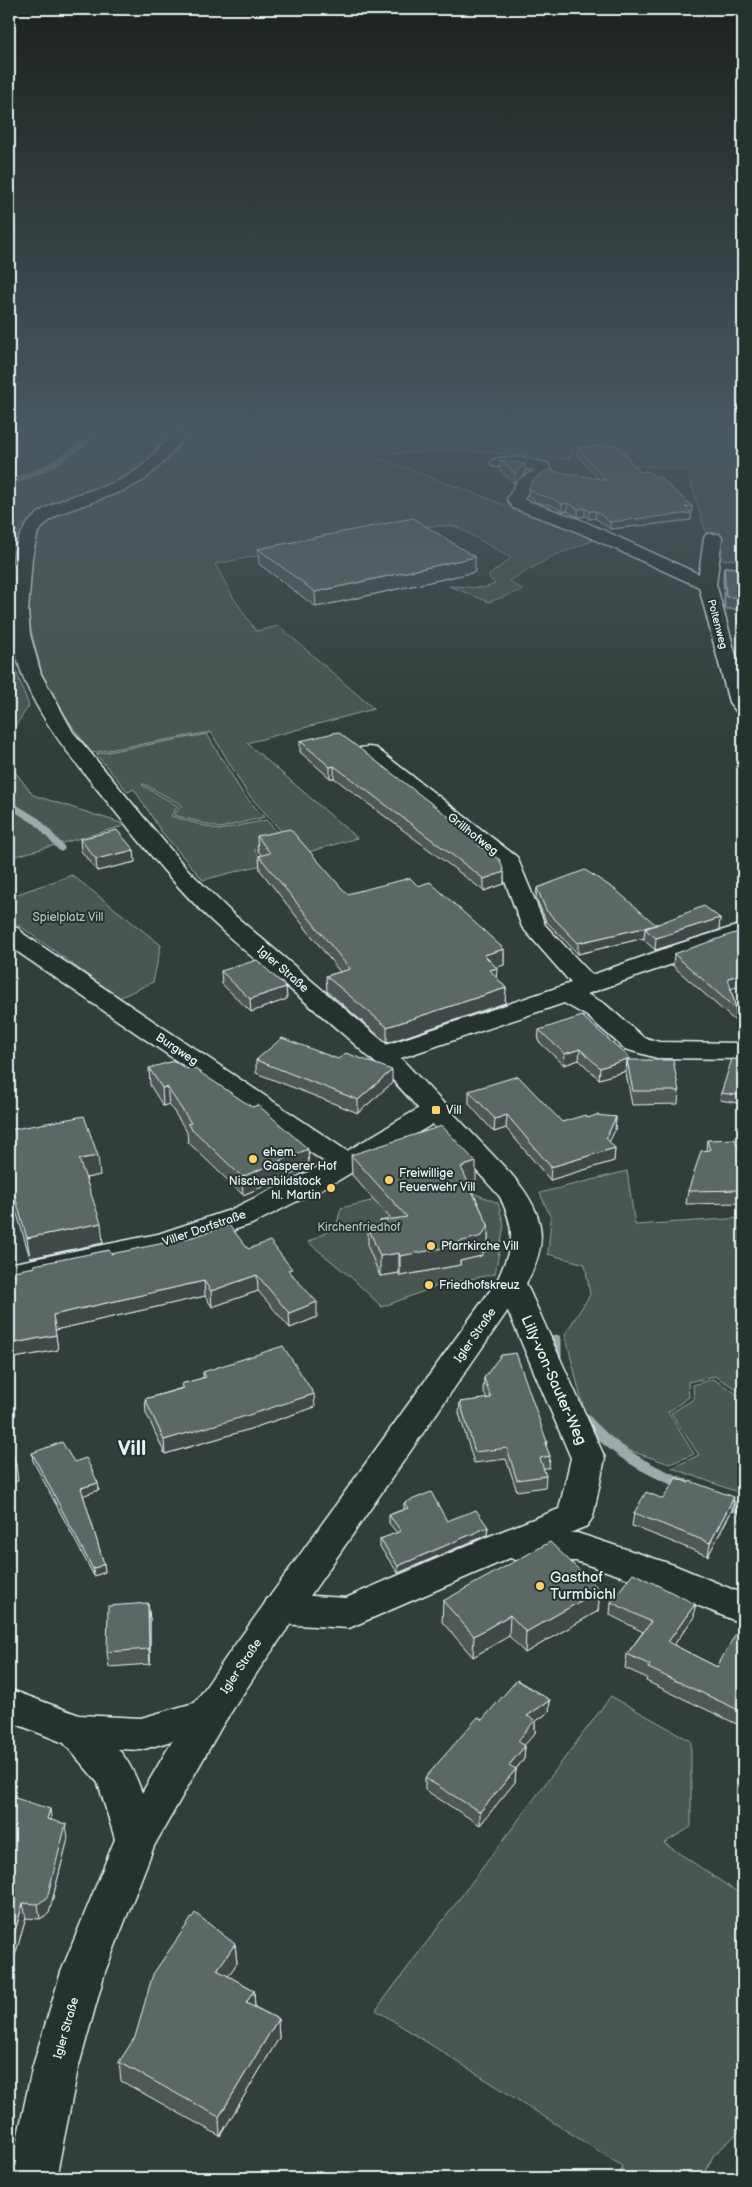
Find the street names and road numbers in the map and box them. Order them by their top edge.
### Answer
street label: Poltenweg [705,598,730,650]
street label: Grillhofweg [444,810,501,859]
street label: Igler Straße [254,943,311,996]
street label: Burgweg [153,1030,201,1069]
street label: Viller Dorfstraße [160,1207,248,1250]
street label: Igler Straße [451,1305,500,1366]
street label: Lilly-von-Sauter-Weg [516,1312,591,1448]
street label: Igler Straße [217,1636,265,1697]
street label: Igler Straße [51,1996,82,2061]

